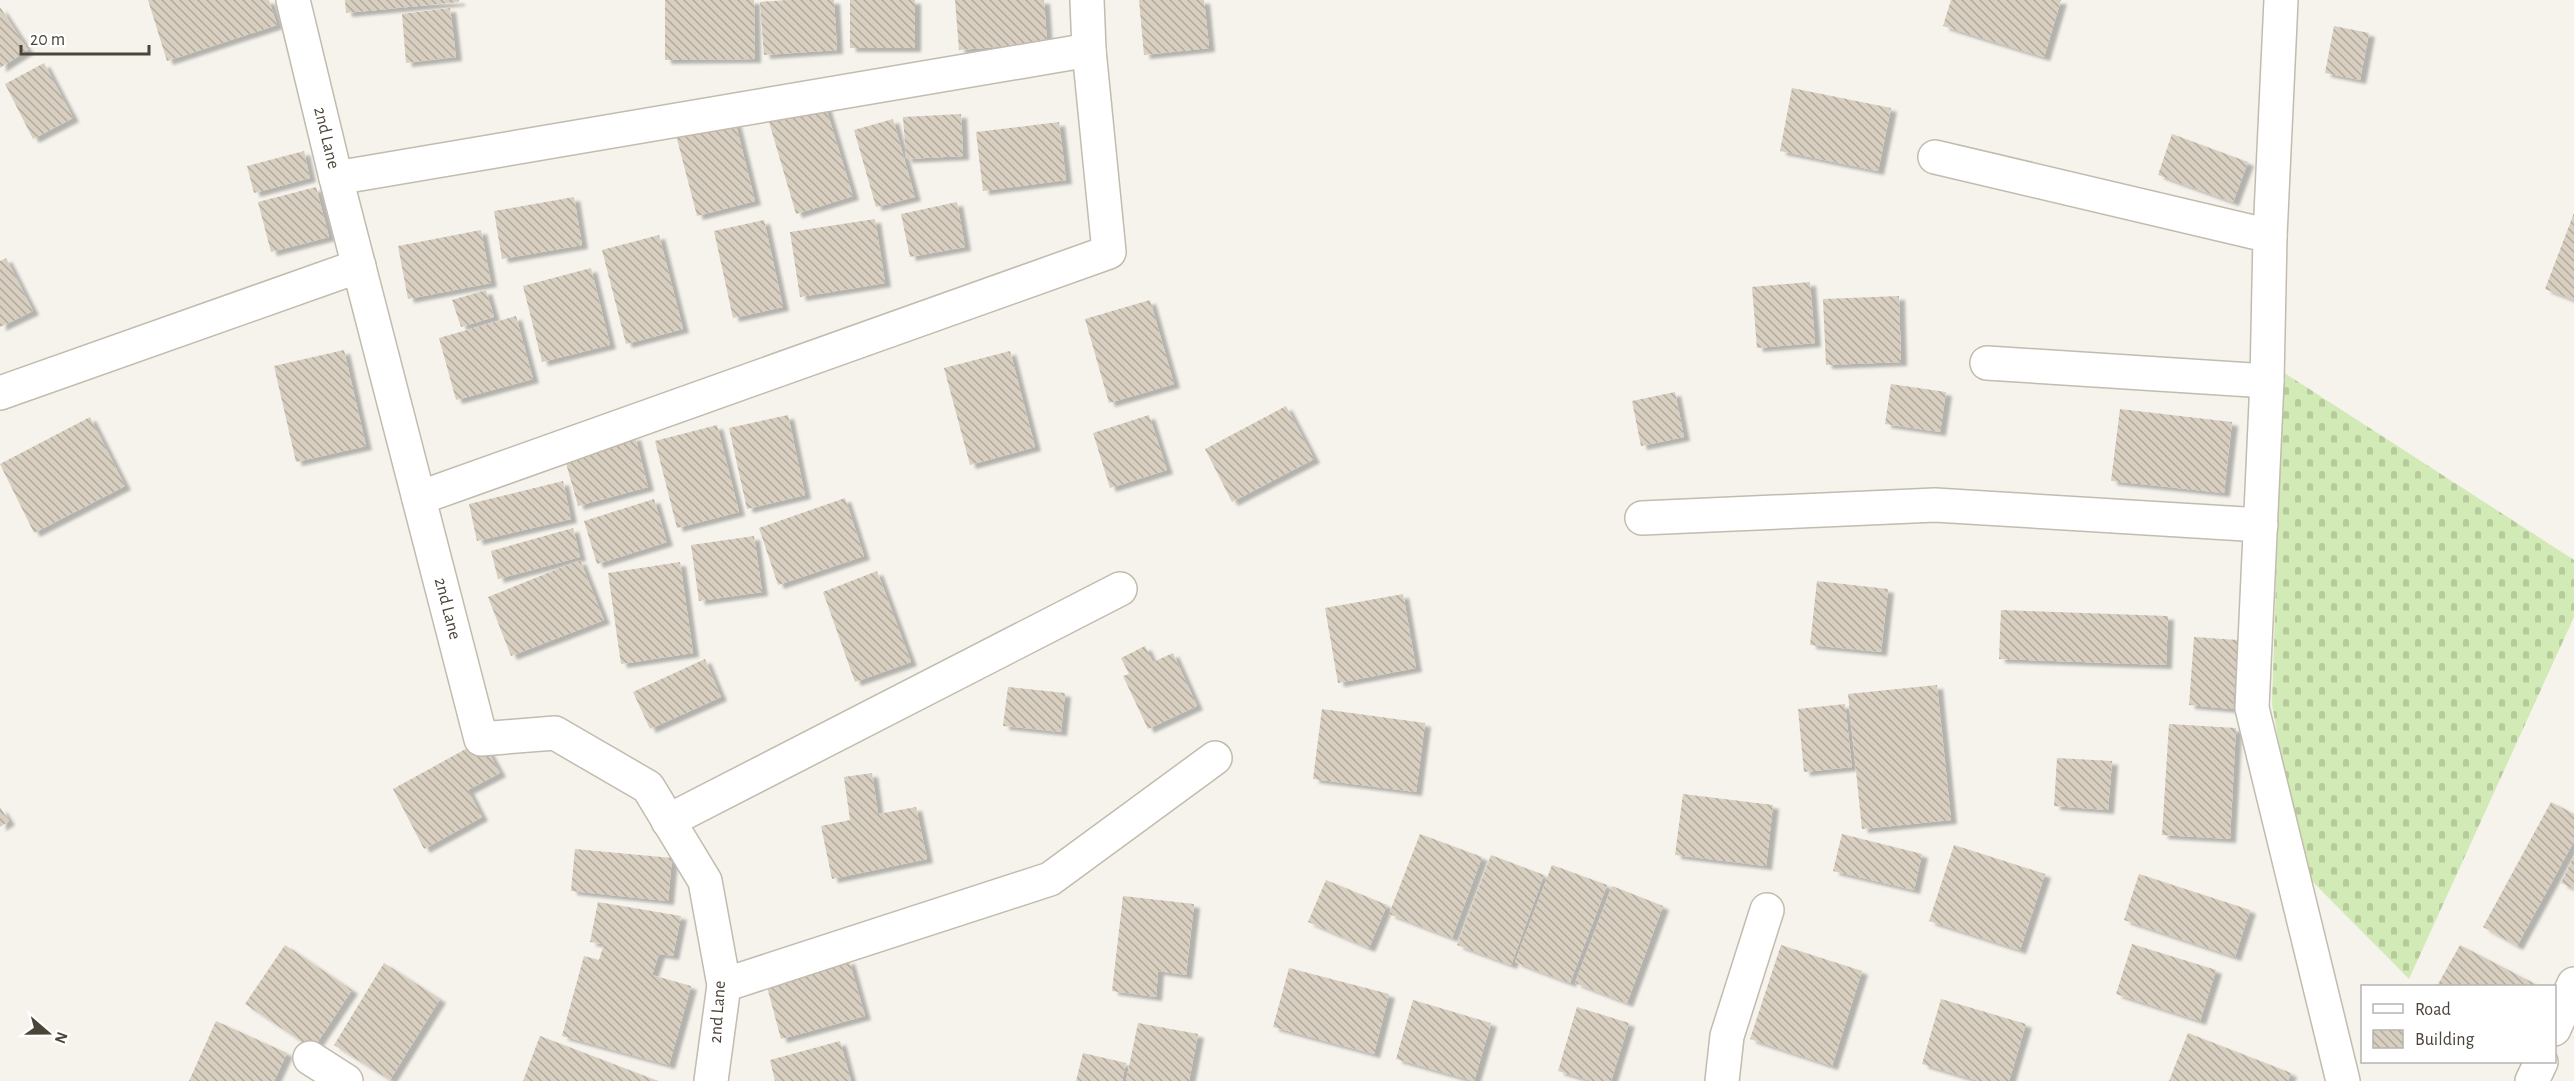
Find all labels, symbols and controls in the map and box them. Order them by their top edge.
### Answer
scale bar [21,18,148,56]
text: 20 m [30,31,65,49]
street label: 2nd Lane [310,105,342,171]
street label: 2nd Lane [431,576,464,642]
street label: 2nd Lane [707,980,729,1044]
legend [2361,985,2556,1063]
text: Road [2415,1001,2451,1019]
north arrow [18,1003,78,1063]
text: N [52,1030,71,1046]
text: Building [2415,1031,2475,1049]

